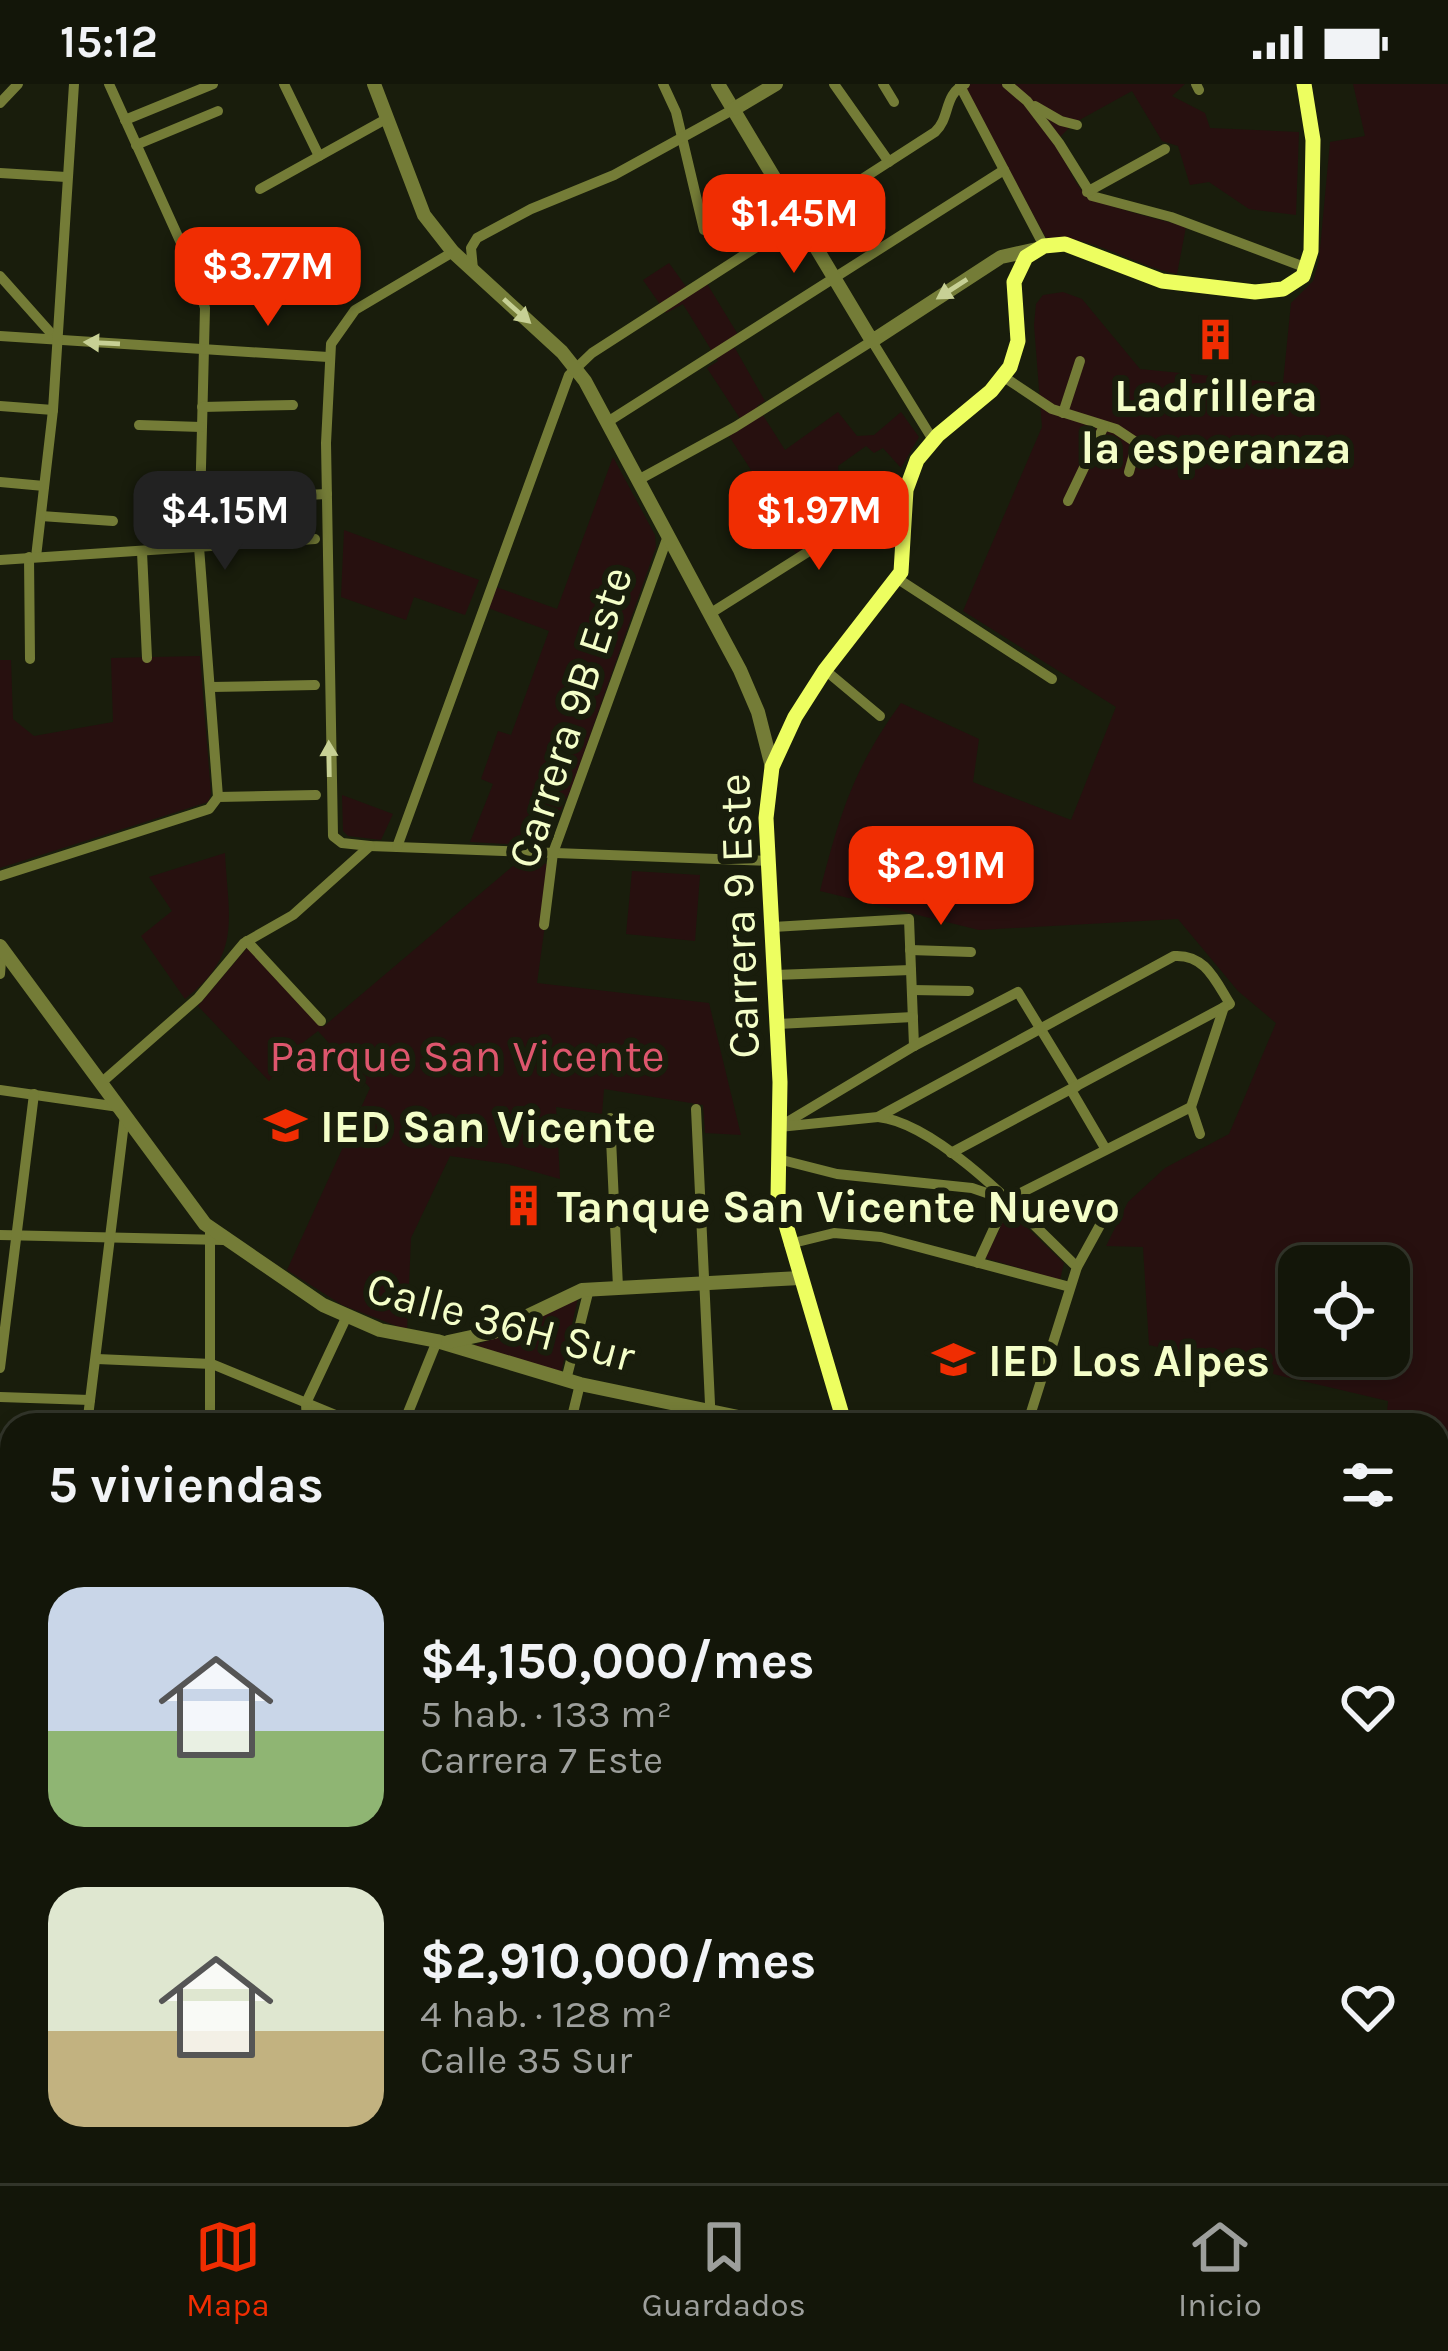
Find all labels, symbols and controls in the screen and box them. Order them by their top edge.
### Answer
text: 15:12 [60,16,158,68]
pin: $1.45M [696,174,892,276]
text: $1.45M [729,190,859,236]
pin: $3.77M [170,227,366,329]
text: $3.77M [202,243,334,289]
one-way arrow [936,277,969,299]
one-way arrow [502,297,531,324]
building icon: Ladrillera la esperanza [1193,316,1239,362]
one-way arrow [82,333,120,352]
place label: Ladrillera la esperanza [1081,370,1351,474]
pin: $4.15M [127,471,323,573]
pin: $1.97M [721,471,917,573]
text: $4.15M [160,487,290,533]
text: $1.97M [756,487,882,533]
street label: Carrera 9B Este [497,560,643,874]
one-way arrow [320,739,339,777]
street label: Carrera 9 Este [708,772,770,1060]
pin: $2.91M [843,826,1039,928]
text: $2.91M [876,842,1006,888]
park label: Parque San Vicente [269,1030,665,1083]
place label: IED San Vicente [320,1101,656,1153]
school or university icon: IED San Vicente [263,1103,309,1149]
place label: Tanque San Vicente Nuevo [557,1181,1120,1234]
building icon: Tanque San Vicente Nuevo [500,1183,546,1229]
map controls [1278,1245,1410,1377]
button: locate [1278,1245,1410,1377]
street label: Calle 36H Sur [361,1261,641,1383]
place label: IED Los Alpes [988,1335,1270,1387]
school or university icon: IED Los Alpes [931,1337,977,1383]
icon: filters [1335,1452,1401,1518]
text: 5 viviendas [48,1455,324,1515]
text: $4,150,000/mes [420,1631,815,1691]
icon: home [144,1635,288,1779]
icon: heart [1335,1674,1401,1740]
text: 5 hab. · 133 m² [420,1691,672,1737]
text: Carrera 7 Este [420,1737,663,1783]
text: $2,910,000/mes [420,1931,817,1991]
icon: home [144,1935,288,2079]
icon: heart [1335,1974,1401,2040]
text: 4 hab. · 128 m² [420,1991,672,2037]
text: Calle 35 Sur [420,2037,632,2083]
tab: Mapa [186,2214,270,2324]
tab: Guardados [642,2214,806,2324]
tab: Inicio [1178,2214,1262,2324]

